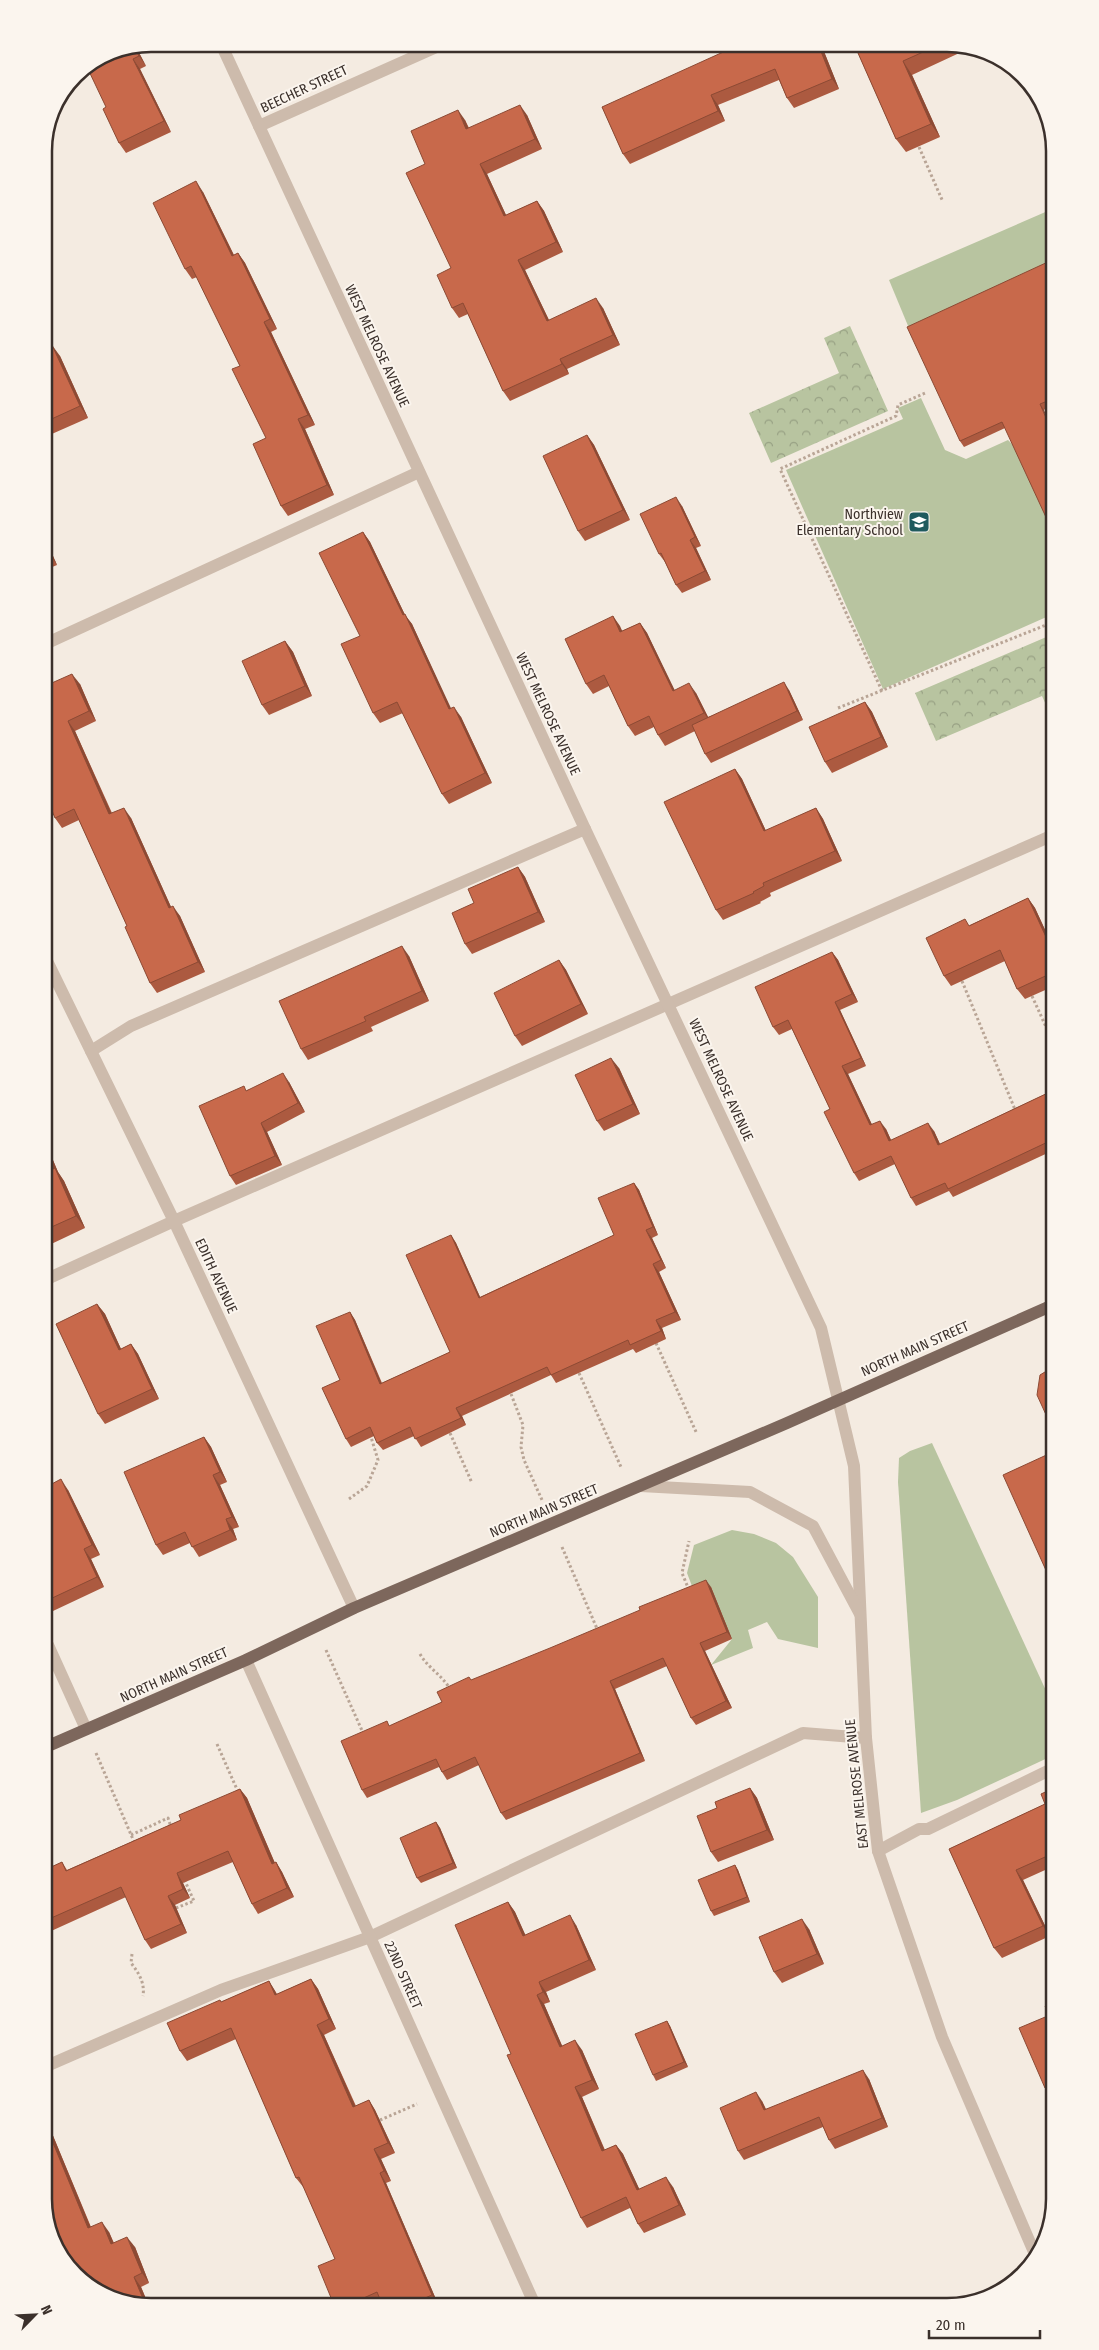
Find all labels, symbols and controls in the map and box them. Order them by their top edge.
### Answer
street label: BEECHER STREET [258,61,351,117]
street label: WEST MELROSE AVENUE [341,282,413,410]
place label: Northview Elementary School [796,506,903,539]
school or university icon: Northview Elementary School [907,510,931,534]
street label: WEST MELROSE AVENUE [512,650,584,778]
street label: WEST MELROSE AVENUE [685,1016,757,1144]
street label: EDITH AVENUE [191,1236,241,1317]
street label: NORTH MAIN STREET [859,1317,972,1380]
street label: NORTH MAIN STREET [487,1480,601,1541]
street label: NORTH MAIN STREET [118,1643,231,1706]
street label: EAST MELROSE AVENUE [842,1718,872,1850]
street label: 22ND STREET [380,1938,426,2012]
north arrow [10,2290,60,2340]
text: N [37,2303,56,2317]
scale bar [929,2308,1040,2340]
text: 20 m [936,2316,966,2334]

